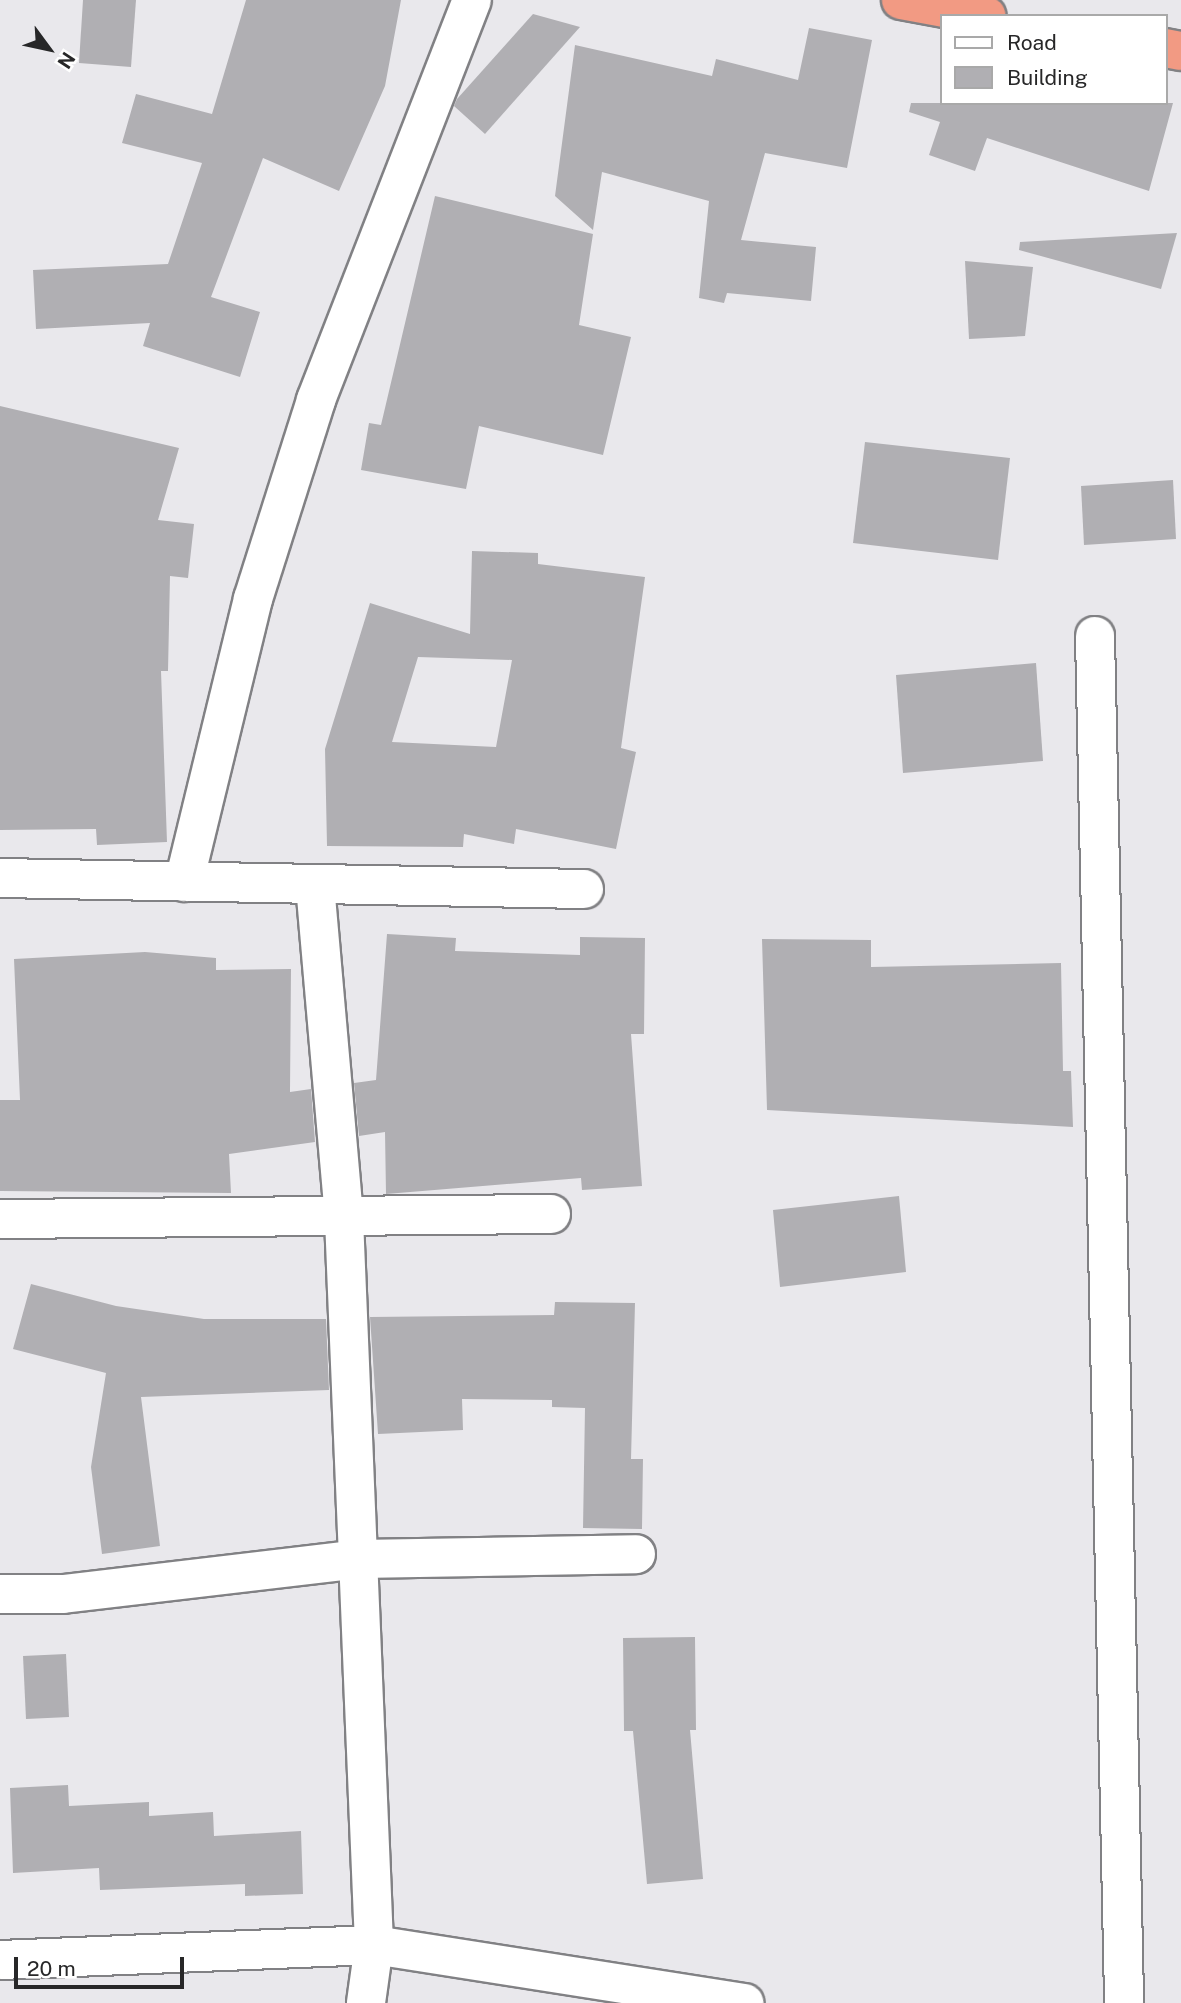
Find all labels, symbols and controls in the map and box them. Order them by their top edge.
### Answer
north arrow [14,14,84,84]
legend [940,14,1167,105]
text: Road [1007,30,1057,55]
text: N [53,48,80,73]
text: Building [1007,65,1088,90]
scale bar [18,1944,187,1988]
text: 20 m [27,1956,76,1981]

